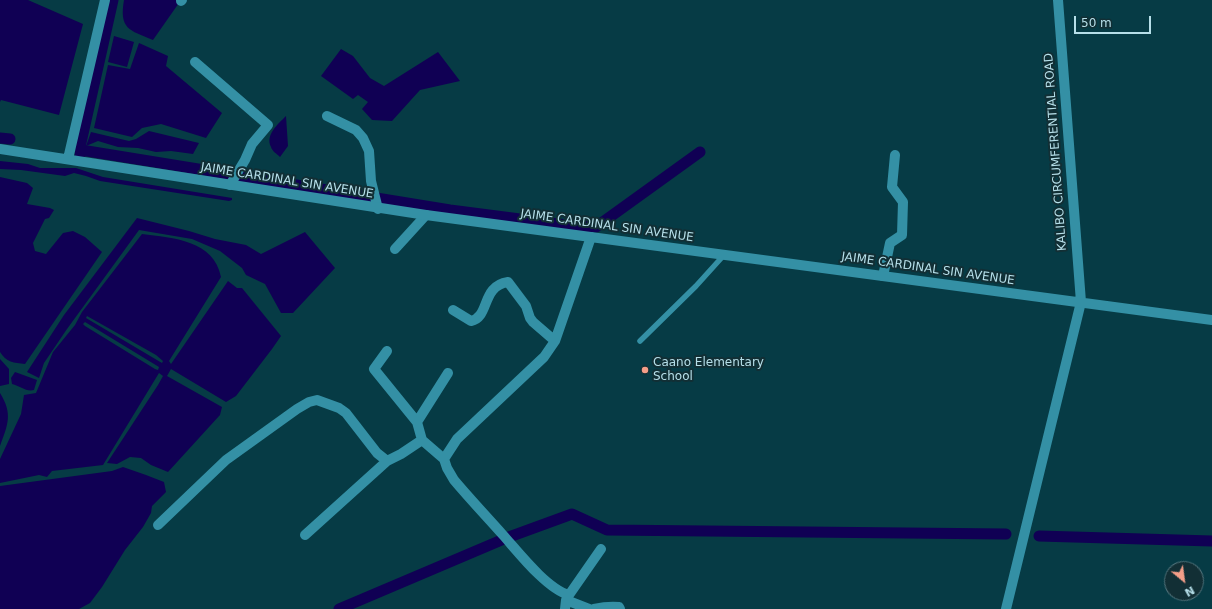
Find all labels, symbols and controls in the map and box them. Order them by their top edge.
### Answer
scale bar [1076,8,1153,34]
text: 50 m [1081,16,1112,30]
street label: KALIBO CIRCUMFERENTIAL ROAD [1042,52,1070,252]
street label: JAIME CARDINAL SIN AVENUE [200,160,374,202]
street label: JAIME CARDINAL SIN AVENUE [519,207,695,245]
street label: JAIME CARDINAL SIN AVENUE [840,250,1016,288]
place label: Caano Elementary School [653,356,764,384]
marker: Caano Elementary School [640,365,650,375]
north arrow [1164,561,1204,601]
text: N [1182,583,1197,599]

